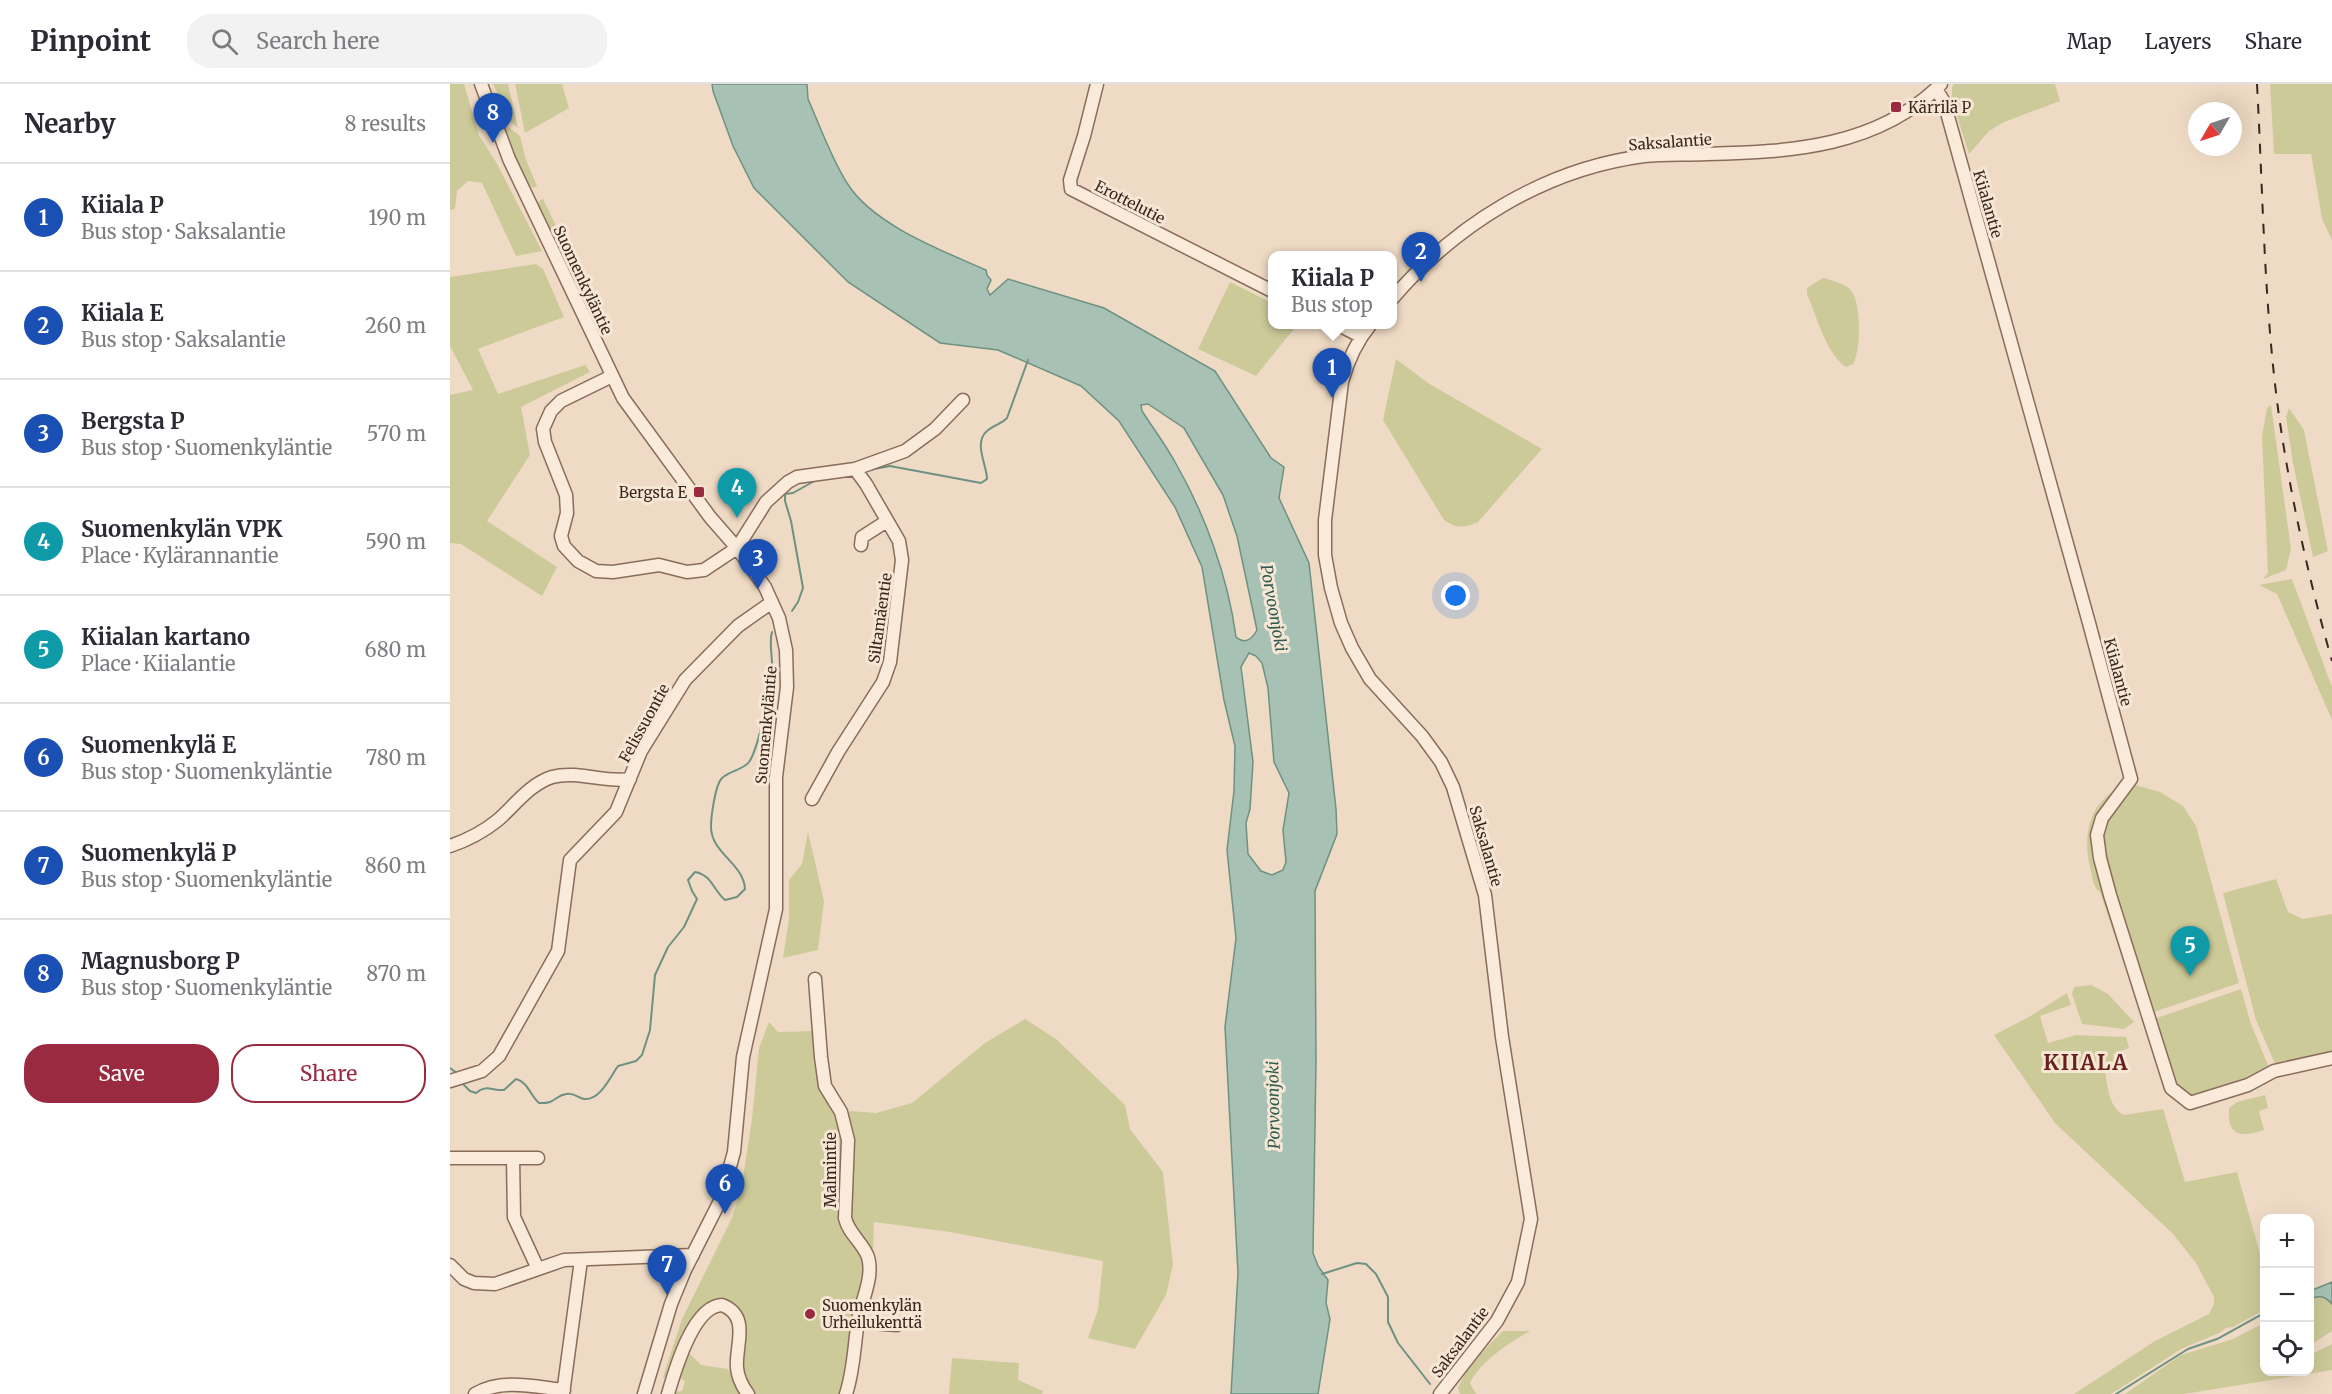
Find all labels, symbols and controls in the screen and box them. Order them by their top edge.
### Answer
search box [187,14,607,68]
text: Pinpoint [30,23,151,59]
icon: search [208,25,241,58]
text: Search here [256,27,379,55]
text: Map [2067,28,2112,55]
text: Layers [2145,28,2212,55]
text: Share [2245,28,2302,55]
pin: 8 [474,94,513,143]
place label: Kärrilä P [1908,98,1972,117]
marker: Kärrilä P [1889,100,1903,114]
north arrow [2188,102,2242,156]
text: Nearby [24,107,116,140]
text: 8 results [344,111,426,136]
street label: Saksalantie [1628,130,1712,154]
street label: Kiialantie [1969,168,2007,240]
street label: Erottelutie [1092,176,1168,228]
text: Kiiala P [81,191,164,219]
text: 1 [39,205,48,230]
text: 190 m [368,205,426,230]
text: Bus stop · Saksalantie [81,219,286,244]
street label: Suomenkyläntie [549,222,617,338]
pin: 2 [1402,232,1440,282]
popup [1268,251,1397,329]
text: Kiiala P [1291,264,1374,292]
text: Bus stop [1291,292,1373,317]
text: Kiiala E [81,299,164,327]
text: 2 [38,313,49,338]
text: 260 m [365,313,426,338]
text: Bus stop · Saksalantie [81,327,286,352]
pin: 1 [1312,348,1352,398]
text: Bergsta P [81,407,185,435]
text: 3 [38,421,49,446]
text: 570 m [367,421,426,446]
text: Bus stop · Suomenkyläntie [81,435,332,460]
pin: 4 [718,468,756,518]
place label: Bergsta E [619,483,687,502]
marker: Bergsta E [692,485,706,499]
text: Suomenkylän VPK [81,515,283,543]
text: 4 [37,529,50,554]
text: 590 m [365,529,426,554]
pin: 3 [738,540,778,589]
text: Place · Kylärannantie [81,543,278,568]
water label: Porvoonjoki [1256,563,1292,653]
street label: Siltamäentie [864,571,896,664]
your location [1441,581,1470,610]
text: Kiialan kartano [81,623,250,651]
street label: Kiialantie [2100,636,2136,708]
text: 5 [38,637,49,662]
text: 680 m [365,637,426,662]
text: Place · Kiialantie [81,651,236,676]
street label: Suomenkyläntie [751,665,781,785]
street label: Felissuontie [615,680,673,766]
text: Suomenkylä E [81,731,236,759]
text: 6 [37,745,50,770]
text: 780 m [366,745,426,770]
text: Bus stop · Suomenkyläntie [81,759,332,784]
street label: Saksalantie [1465,803,1507,889]
text: Suomenkylä P [81,839,236,867]
text: 7 [38,853,50,878]
text: 860 m [365,853,426,878]
text: Bus stop · Suomenkyläntie [81,867,332,892]
pin: 5 [2170,926,2210,976]
text: Magnusborg P [81,947,240,975]
text: 8 [37,961,50,986]
text: 870 m [366,961,426,986]
text: Bus stop · Suomenkyläntie [81,975,332,1000]
button: Save [24,1044,219,1103]
button: Share [231,1044,426,1103]
district label: KIIALA [2043,1049,2129,1076]
water label: Porvoonjoki [1262,1060,1284,1149]
street label: Malmintie [821,1132,840,1208]
pin: 6 [706,1164,744,1214]
map controls [2260,1214,2314,1376]
button: + [2260,1214,2314,1268]
pin: 7 [648,1246,686,1295]
button: − [2260,1268,2314,1322]
place label: Suomenkylän Urheilukenttä [822,1296,922,1332]
street label: Saksalantie [1427,1303,1493,1381]
marker: Suomenkylän Urheilukenttä [803,1307,817,1321]
button: locate [2260,1322,2314,1376]

